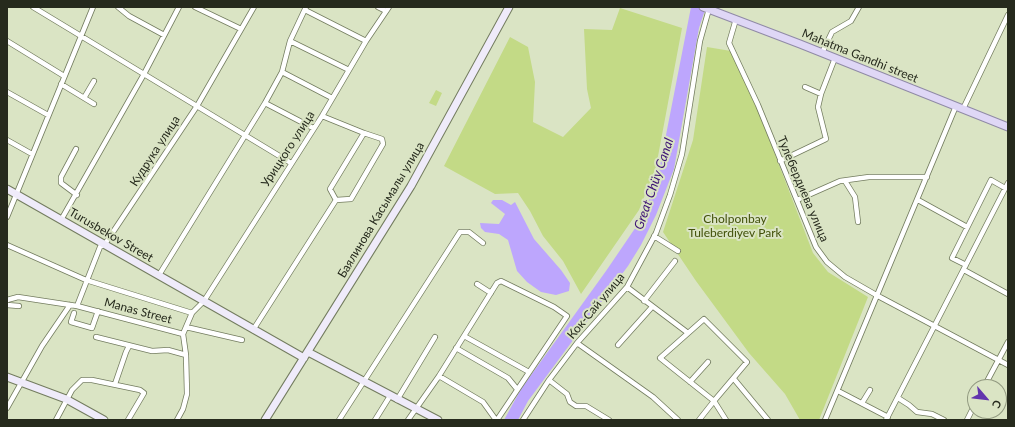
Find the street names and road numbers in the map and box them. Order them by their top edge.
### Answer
street label: Mahatma Gandhi street [800,26,920,86]
street label: Урицкого улица [258,108,318,190]
street label: Кудрука улица [127,113,183,189]
street label: Тулебердиева улица [774,134,832,244]
street label: Баялинова Касымалы улица [335,139,427,281]
street label: Turusbekov Street [66,205,156,265]
street label: Кок-Сай улица [564,270,628,342]
street label: Manas Street [103,295,173,327]

